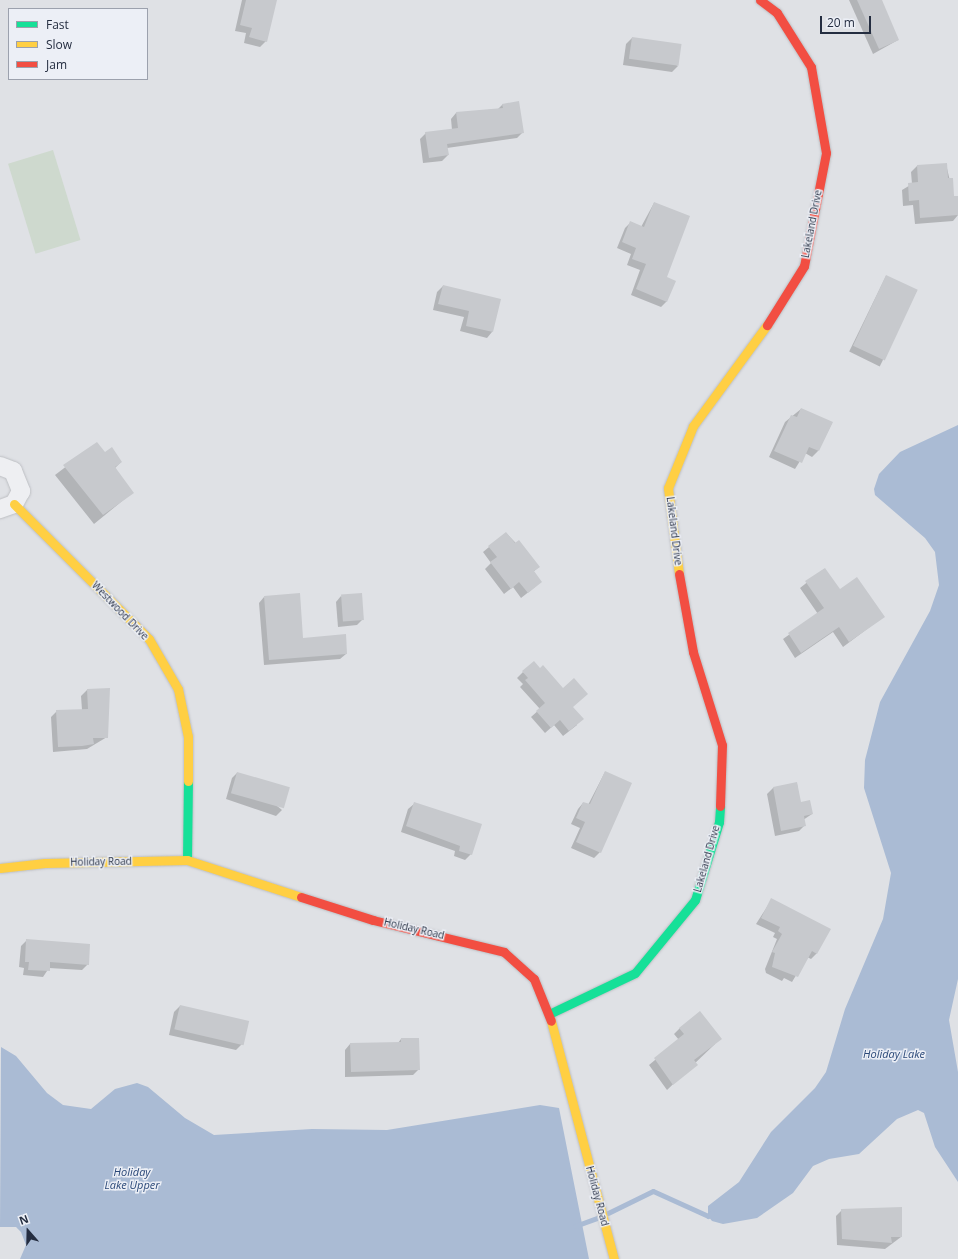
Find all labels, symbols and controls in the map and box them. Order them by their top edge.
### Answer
legend [8,8,148,80]
scale bar [822,8,873,34]
text: 20 m [827,14,855,31]
text: Fast [46,16,69,33]
text: Slow [46,36,72,53]
text: Jam [46,56,67,73]
street label: Lakeland Drive [800,189,824,259]
street label: Lakeland Drive [664,496,684,566]
street label: Westwood Drive [89,579,151,643]
street label: Lakeland Drive [692,824,722,894]
street label: Holiday Road [70,855,132,869]
street label: Holiday Road [383,916,445,942]
water label: Holiday Lake [863,1047,925,1061]
street label: Holiday Road [583,1165,611,1227]
water label: Holiday Lake Upper [104,1166,160,1192]
north arrow [8,1211,48,1251]
text: N [17,1211,30,1228]

